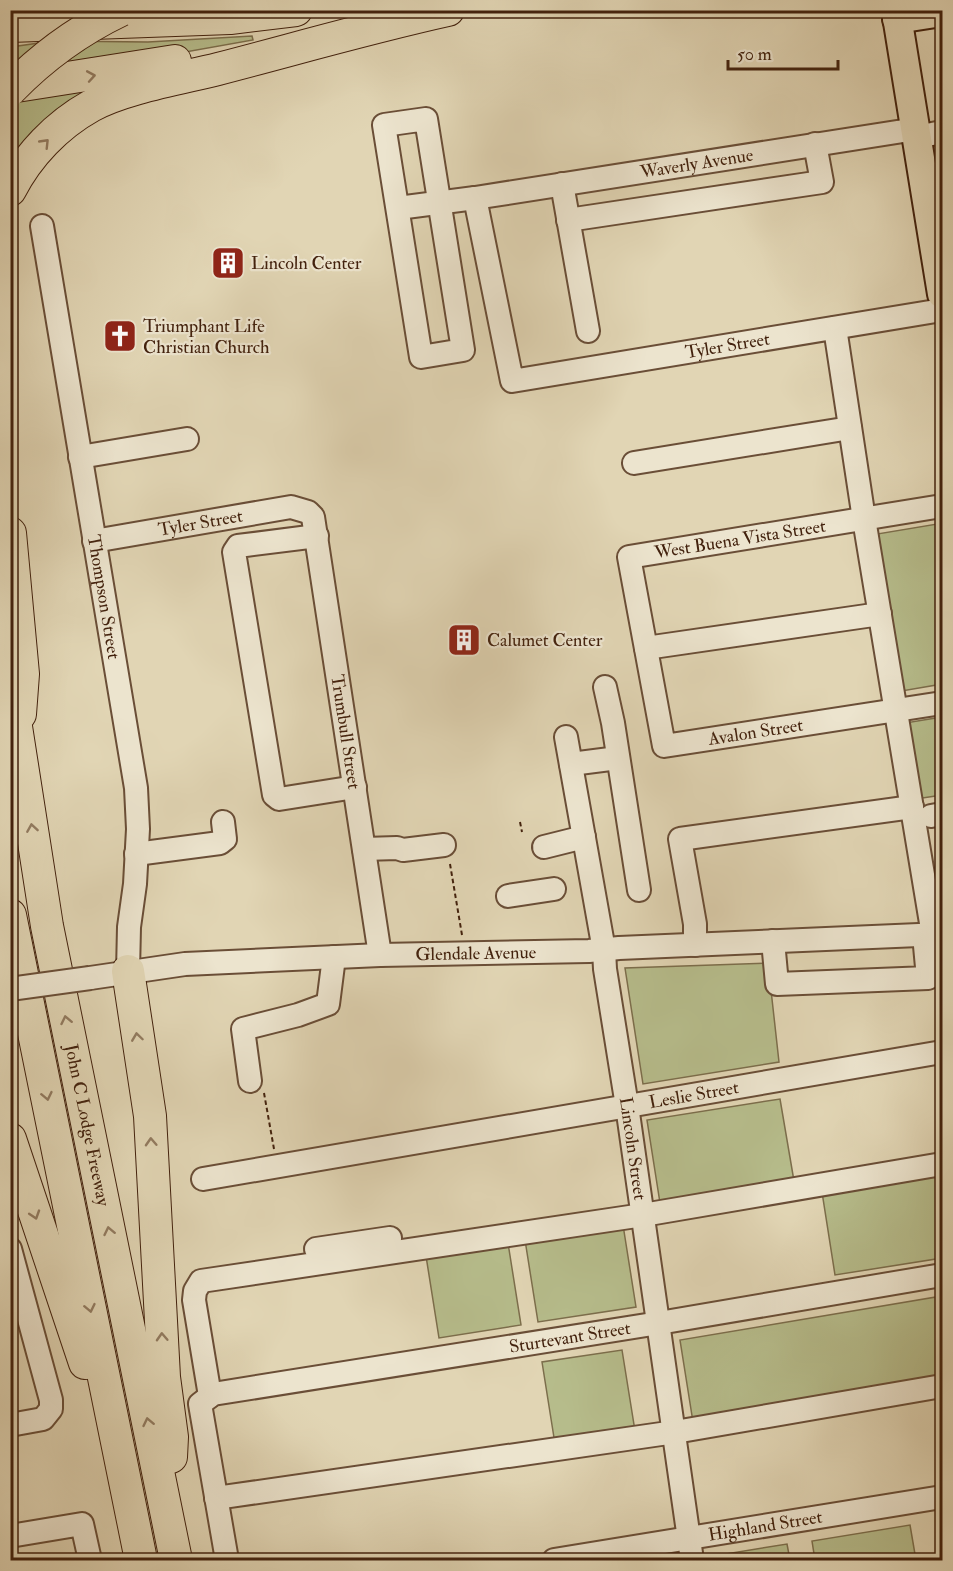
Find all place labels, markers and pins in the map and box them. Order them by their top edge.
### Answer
building icon: Lincoln Center [210,245,246,281]
place label: Lincoln Center [251,252,362,275]
place label: Triumphant Life Christian Church [143,315,270,359]
church icon: Triumphant Life Christian Church [102,318,138,354]
building icon: Calumet Center [446,622,482,658]
place label: Calumet Center [487,629,603,652]

